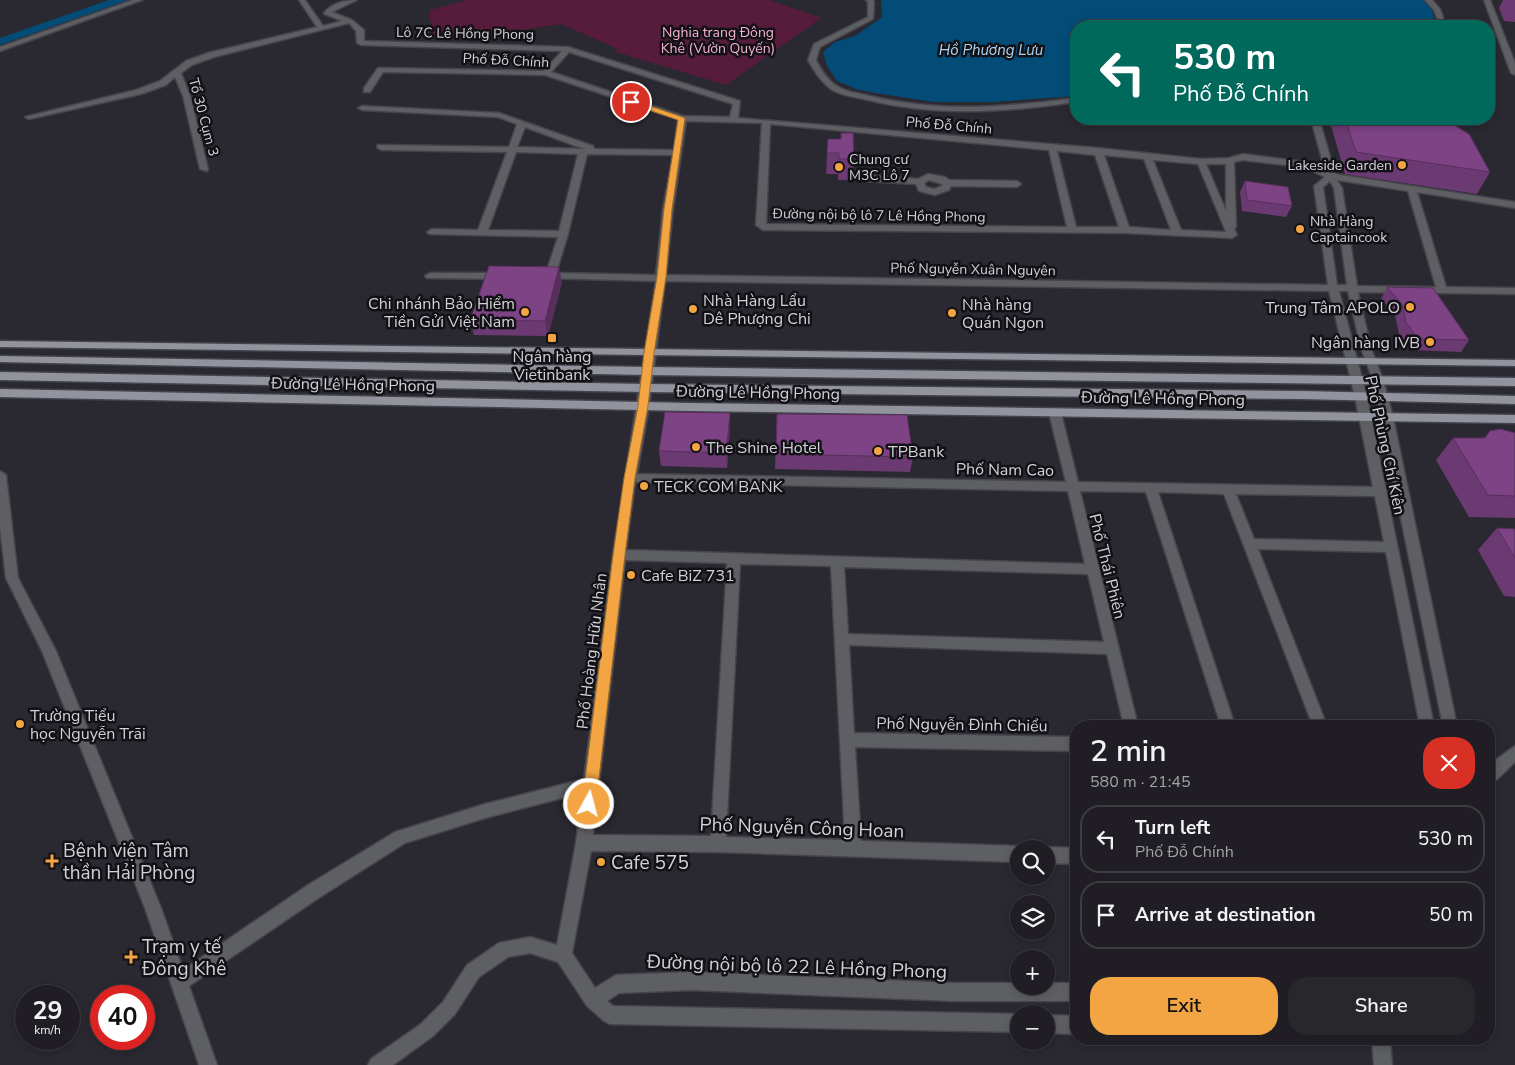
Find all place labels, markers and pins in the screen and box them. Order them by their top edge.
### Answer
pin [610,81,652,123]
place label: Chung cư M3C Lô 7 [849,150,910,185]
place label: Lakeside Garden [1287,156,1392,175]
marker: Lakeside Garden [1396,159,1408,171]
marker: Chung cư M3C Lô 7 [833,161,845,173]
place label: Nhà Hàng Captaincook [1310,212,1388,247]
marker: Nhà Hàng Captaincook [1294,223,1306,235]
place label: Nhà Hàng Lẩu Dê Phượng Chi [703,290,811,330]
place label: Chi nhánh Bảo Hiểm Tiền Gửi Việt Nam [368,293,515,333]
place label: Nhà hàng Quán Ngon [962,294,1044,334]
place label: Trung Tâm APOLO [1265,297,1400,319]
marker: Trung Tâm APOLO [1404,301,1416,313]
marker: Nhà Hàng Lẩu Dê Phượng Chi [687,303,699,315]
marker: Chi nhánh Bảo Hiểm Tiền Gửi Việt Nam [519,306,531,318]
marker: Nhà hàng Quán Ngon [946,307,958,319]
marker: Ngân hàng Vietinbank [546,332,558,344]
place label: Ngân hàng IVB [1311,332,1420,354]
marker: Ngân hàng IVB [1424,336,1436,348]
place label: Ngân hàng Vietinbank [513,346,591,386]
place label: The Shine Hotel [706,437,822,459]
marker: The Shine Hotel [690,441,702,453]
place label: TPBank [888,441,945,463]
marker: TPBank [872,445,884,457]
place label: TECK COM BANK [654,476,783,498]
marker: TECK COM BANK [638,480,650,492]
place label: Cafe BiZ 731 [641,565,735,587]
marker: Cafe BiZ 731 [625,569,637,581]
place label: Trường Tiểu học Nguyễn Trãi [30,705,146,745]
marker: Trường Tiểu học Nguyễn Trãi [14,718,26,730]
place label: Bệnh viện Tâm thần Hải Phòng [63,838,195,886]
place label: Cafe 575 [611,850,689,876]
marker: Bệnh viện Tâm thần Hải Phòng [45,854,59,868]
marker: Cafe 575 [595,856,607,868]
place label: Trạm y tế Đông Khê [141,934,226,982]
marker: Trạm y tế Đông Khê [124,950,138,964]

